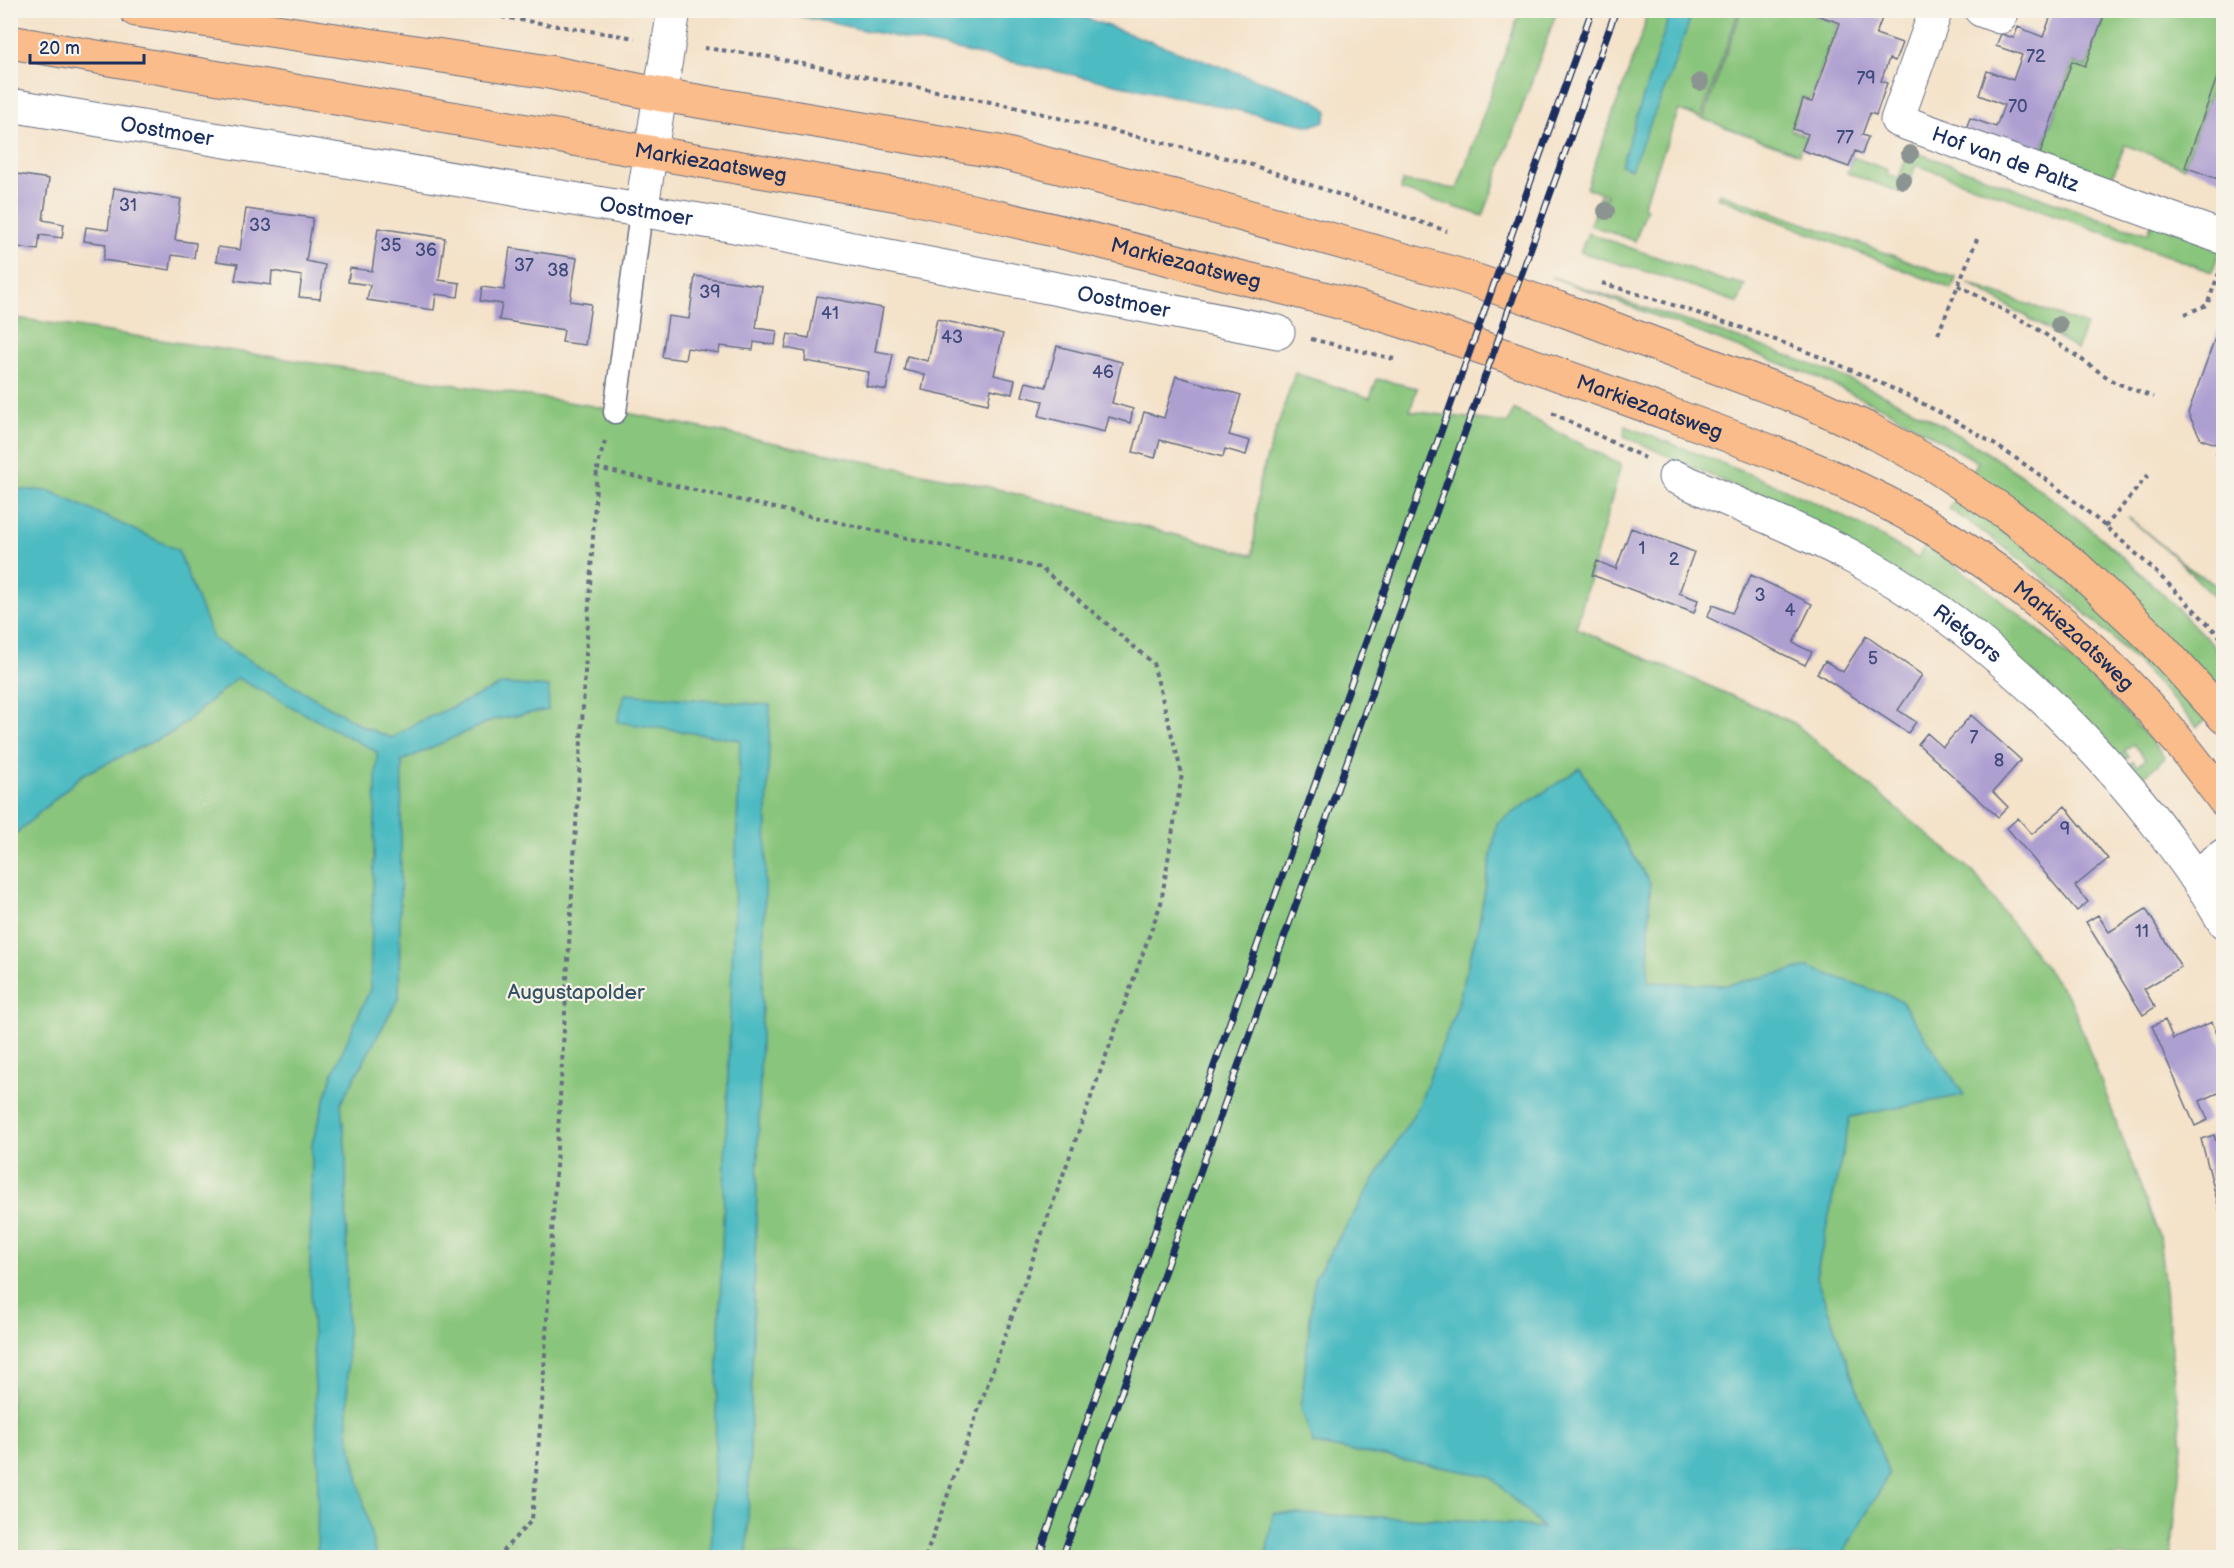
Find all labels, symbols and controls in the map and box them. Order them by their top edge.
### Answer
scale bar [30,27,144,65]
text: 20 m [39,38,80,59]
house number: 72 [2026,46,2046,67]
house number: 79 [1856,68,1876,89]
house number: 70 [2008,96,2028,117]
street label: Oostmoer [118,112,216,152]
street label: Hof van de Paltz [1928,122,2083,198]
house number: 77 [1836,127,1854,148]
street label: Markiezaatsweg [633,138,789,189]
street label: Oostmoer [598,192,695,232]
house number: 31 [119,195,137,216]
house number: 33 [249,215,271,236]
street label: Markiezaatsweg [1108,233,1263,295]
house number: 35 [380,235,402,256]
house number: 36 [415,240,437,261]
house number: 37 [514,255,534,276]
house number: 38 [547,260,569,281]
street label: Oostmoer [1075,281,1172,324]
house number: 39 [699,282,721,303]
house number: 41 [821,303,839,324]
house number: 43 [941,327,963,348]
house number: 46 [1092,362,1114,383]
street label: Markiezaatsweg [1573,370,1726,445]
house number: 1 [1639,538,1645,559]
house number: 2 [1669,549,1680,570]
street label: Markiezaatsweg [2008,575,2139,697]
house number: 3 [1754,585,1766,606]
street label: Rietgors [1928,599,2007,668]
house number: 4 [1785,600,1796,621]
house number: 5 [1868,648,1878,669]
house number: 7 [1970,727,1979,748]
house number: 8 [1994,750,2004,771]
house number: 9 [2060,819,2070,840]
house number: 11 [2135,921,2149,942]
park label: Augustapolder [508,980,645,1005]

